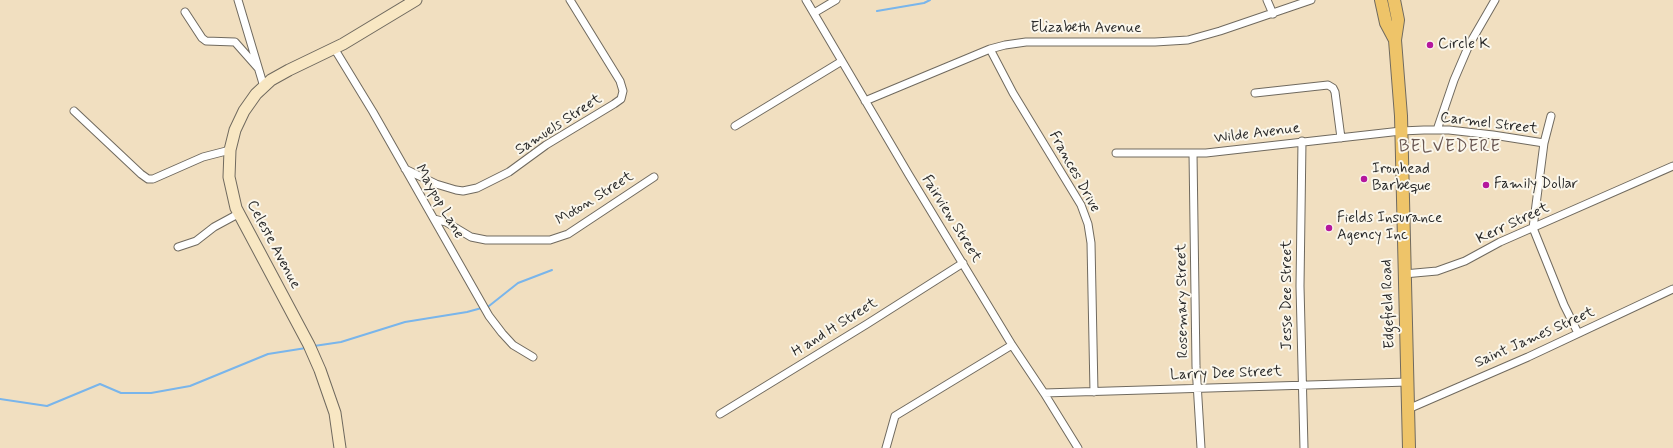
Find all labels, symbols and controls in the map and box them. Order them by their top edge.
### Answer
street label: Elizabeth Avenue [1031,20,1141,38]
place label: Circle K [1438,36,1490,54]
marker: Circle K [1425,40,1435,50]
street label: Samuels Street [512,90,606,160]
street label: Carmel Street [1439,109,1539,139]
street label: Wilde Avenue [1213,120,1301,148]
street label: Frances Drive [1044,128,1104,216]
district label: BELVEDERE [1398,137,1502,157]
place label: Ironhead Barbeque [1372,161,1431,196]
street label: Maypop Lane [411,162,467,242]
street label: Moton Street [553,168,637,230]
street label: Fairview Street [917,172,985,266]
marker: Ironhead Barbeque [1359,174,1369,184]
place label: Family Dollar [1494,176,1578,194]
marker: Family Dollar [1481,180,1491,190]
street label: Celeste Avenue [242,198,304,292]
street label: Kerr Street [1474,199,1552,249]
place label: Fields Insurance Agency Inc [1337,210,1442,245]
marker: Fields Insurance Agency Inc [1324,223,1334,233]
street label: Jesse Dee Street [1279,240,1297,350]
street label: Rosemary Street [1173,243,1193,359]
street label: Edgefield Road [1378,259,1400,349]
street label: H and H Street [789,295,881,361]
street label: Saint James Street [1472,303,1598,373]
street label: Larry Dee Street [1170,363,1282,385]

